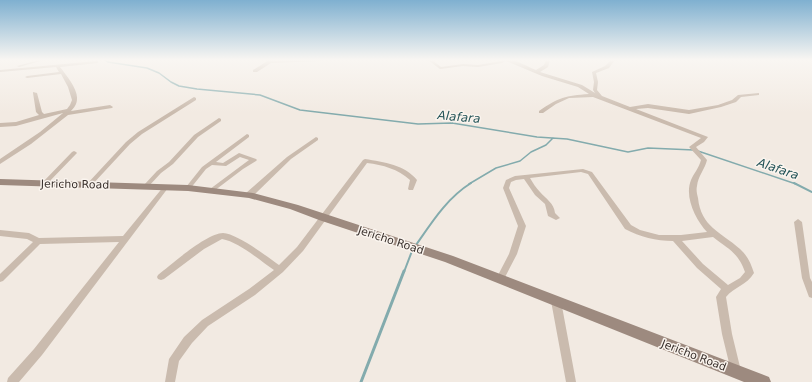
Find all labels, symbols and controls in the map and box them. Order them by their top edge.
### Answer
water label: Alafara [436,108,481,126]
water label: Alafara [755,155,800,183]
street label: Jericho Road [40,177,109,192]
street label: Jericho Road [355,223,425,257]
street label: Jericho Road [659,337,728,374]

